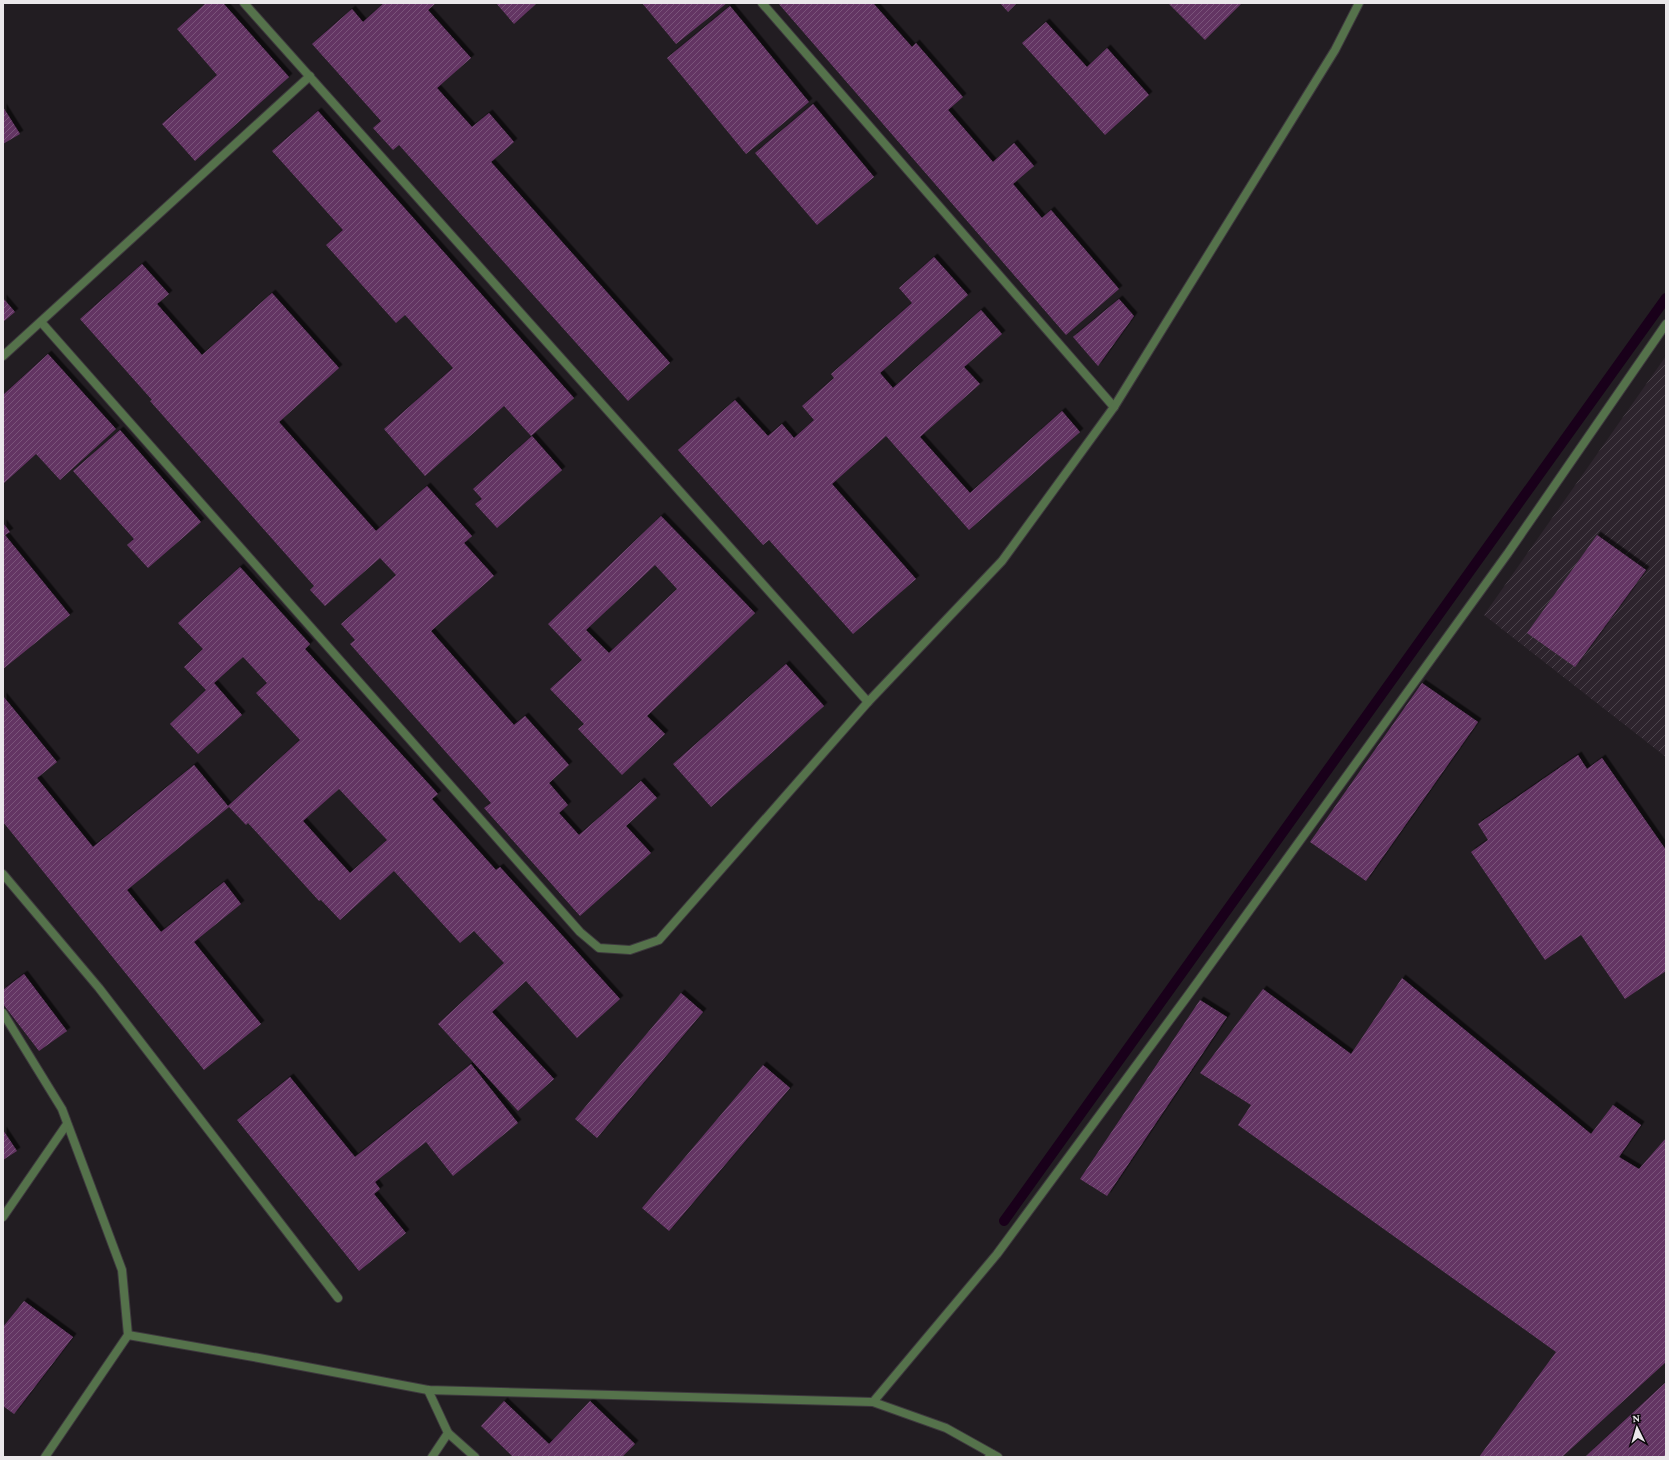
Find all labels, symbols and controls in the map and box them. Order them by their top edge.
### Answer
north arrow [1617,1408,1657,1448]
text: N [1632,1412,1641,1424]

